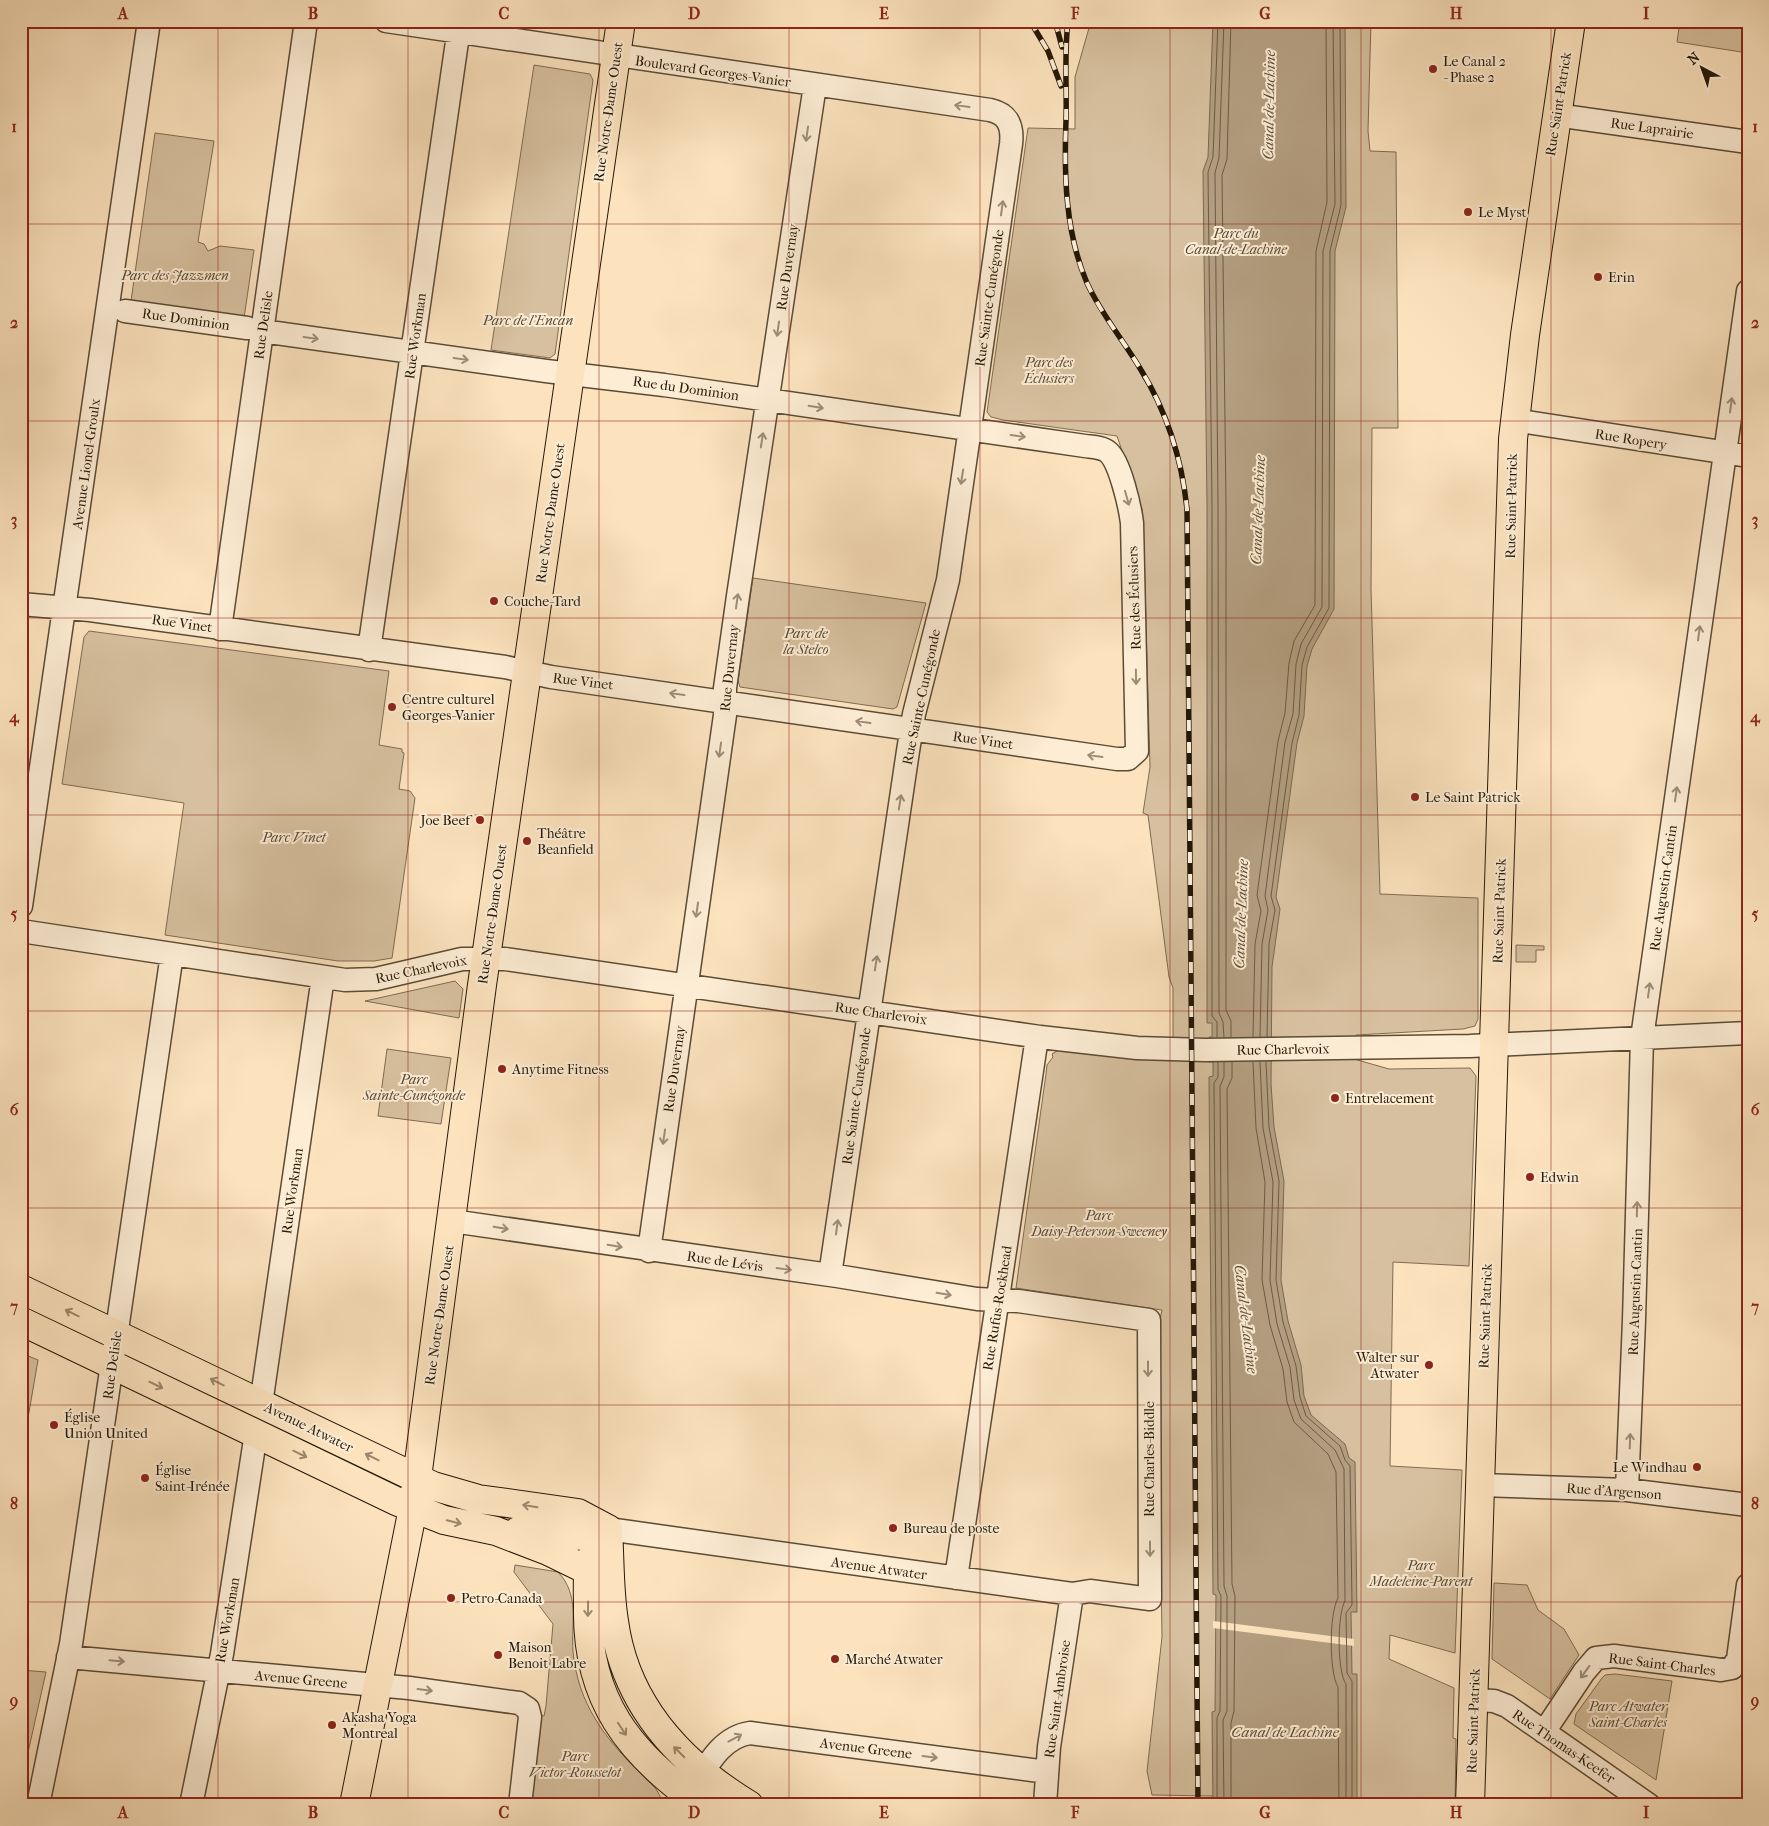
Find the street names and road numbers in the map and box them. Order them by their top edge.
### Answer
street label: Rue Notre-Dame Ouest [590,41,627,183]
street label: Rue Saint-Patrick [1542,50,1575,157]
street label: Boulevard Georges-Vanier [634,52,792,91]
street label: Rue Laprairie [1609,114,1695,143]
street label: Rue Duvernay [773,222,802,312]
street label: Rue Sainte-Cunégonde [971,228,1008,368]
street label: Rue Delisle [250,290,277,360]
street label: Rue Workman [401,292,430,380]
street label: Rue Dominion [141,305,231,334]
street label: Rue du Dominion [632,373,740,404]
street label: Avenue Lionel-Groulx [69,397,104,532]
street label: Rue Ropery [1594,425,1669,454]
street label: Rue Notre-Dame Ouest [532,442,569,584]
street label: Rue Saint-Patrick [1502,452,1521,559]
street label: Rue des Éclusiers [1123,546,1145,650]
street label: Rue Vinet [151,611,213,636]
street label: Rue Duvernay [716,623,743,713]
street label: Rue Sainte-Cunégonde [899,628,944,767]
street label: Rue Vinet [552,669,614,694]
street label: Rue Vinet [952,728,1014,753]
street label: Rue Augustin-Cantin [1646,824,1681,952]
street label: Rue Notre-Dame Ouest [474,843,511,985]
street label: Rue Saint-Patrick [1489,857,1510,964]
street label: Rue Charlevoix [374,951,469,987]
street label: Rue Charlevoix [834,999,929,1028]
street label: Rue Duvernay [660,1024,689,1114]
street label: Rue Sainte-Cunégonde [838,1026,875,1166]
street label: Rue Charlevoix [1236,1040,1330,1059]
street label: Rue Workman [278,1147,307,1235]
street label: Rue Augustin-Cantin [1625,1228,1646,1356]
street label: Rue Notre-Dame Ouest [421,1244,458,1386]
street label: Rue Rufus-Rockhead [979,1244,1016,1372]
street label: Rue de Lévis [686,1248,764,1275]
street label: Rue Saint-Patrick [1475,1262,1496,1369]
street label: Rue Delisle [99,1330,126,1400]
street label: Avenue Atwater [261,1398,356,1456]
street label: Rue Charles-Biddle [1141,1401,1158,1517]
street label: Rue d'Argenson [1566,1480,1662,1503]
street label: Avenue Atwater [829,1553,928,1584]
street label: Rue Workman [212,1576,243,1664]
street label: Rue Saint-Ambroise [1041,1639,1074,1759]
street label: Rue Saint-Charles [1607,1649,1716,1679]
street label: Avenue Greene [253,1667,348,1692]
street label: Rue Saint-Patrick [1463,1667,1484,1774]
street label: Rue Thomas-Keefer [1509,1706,1618,1787]
street label: Avenue Greene [818,1734,913,1763]

